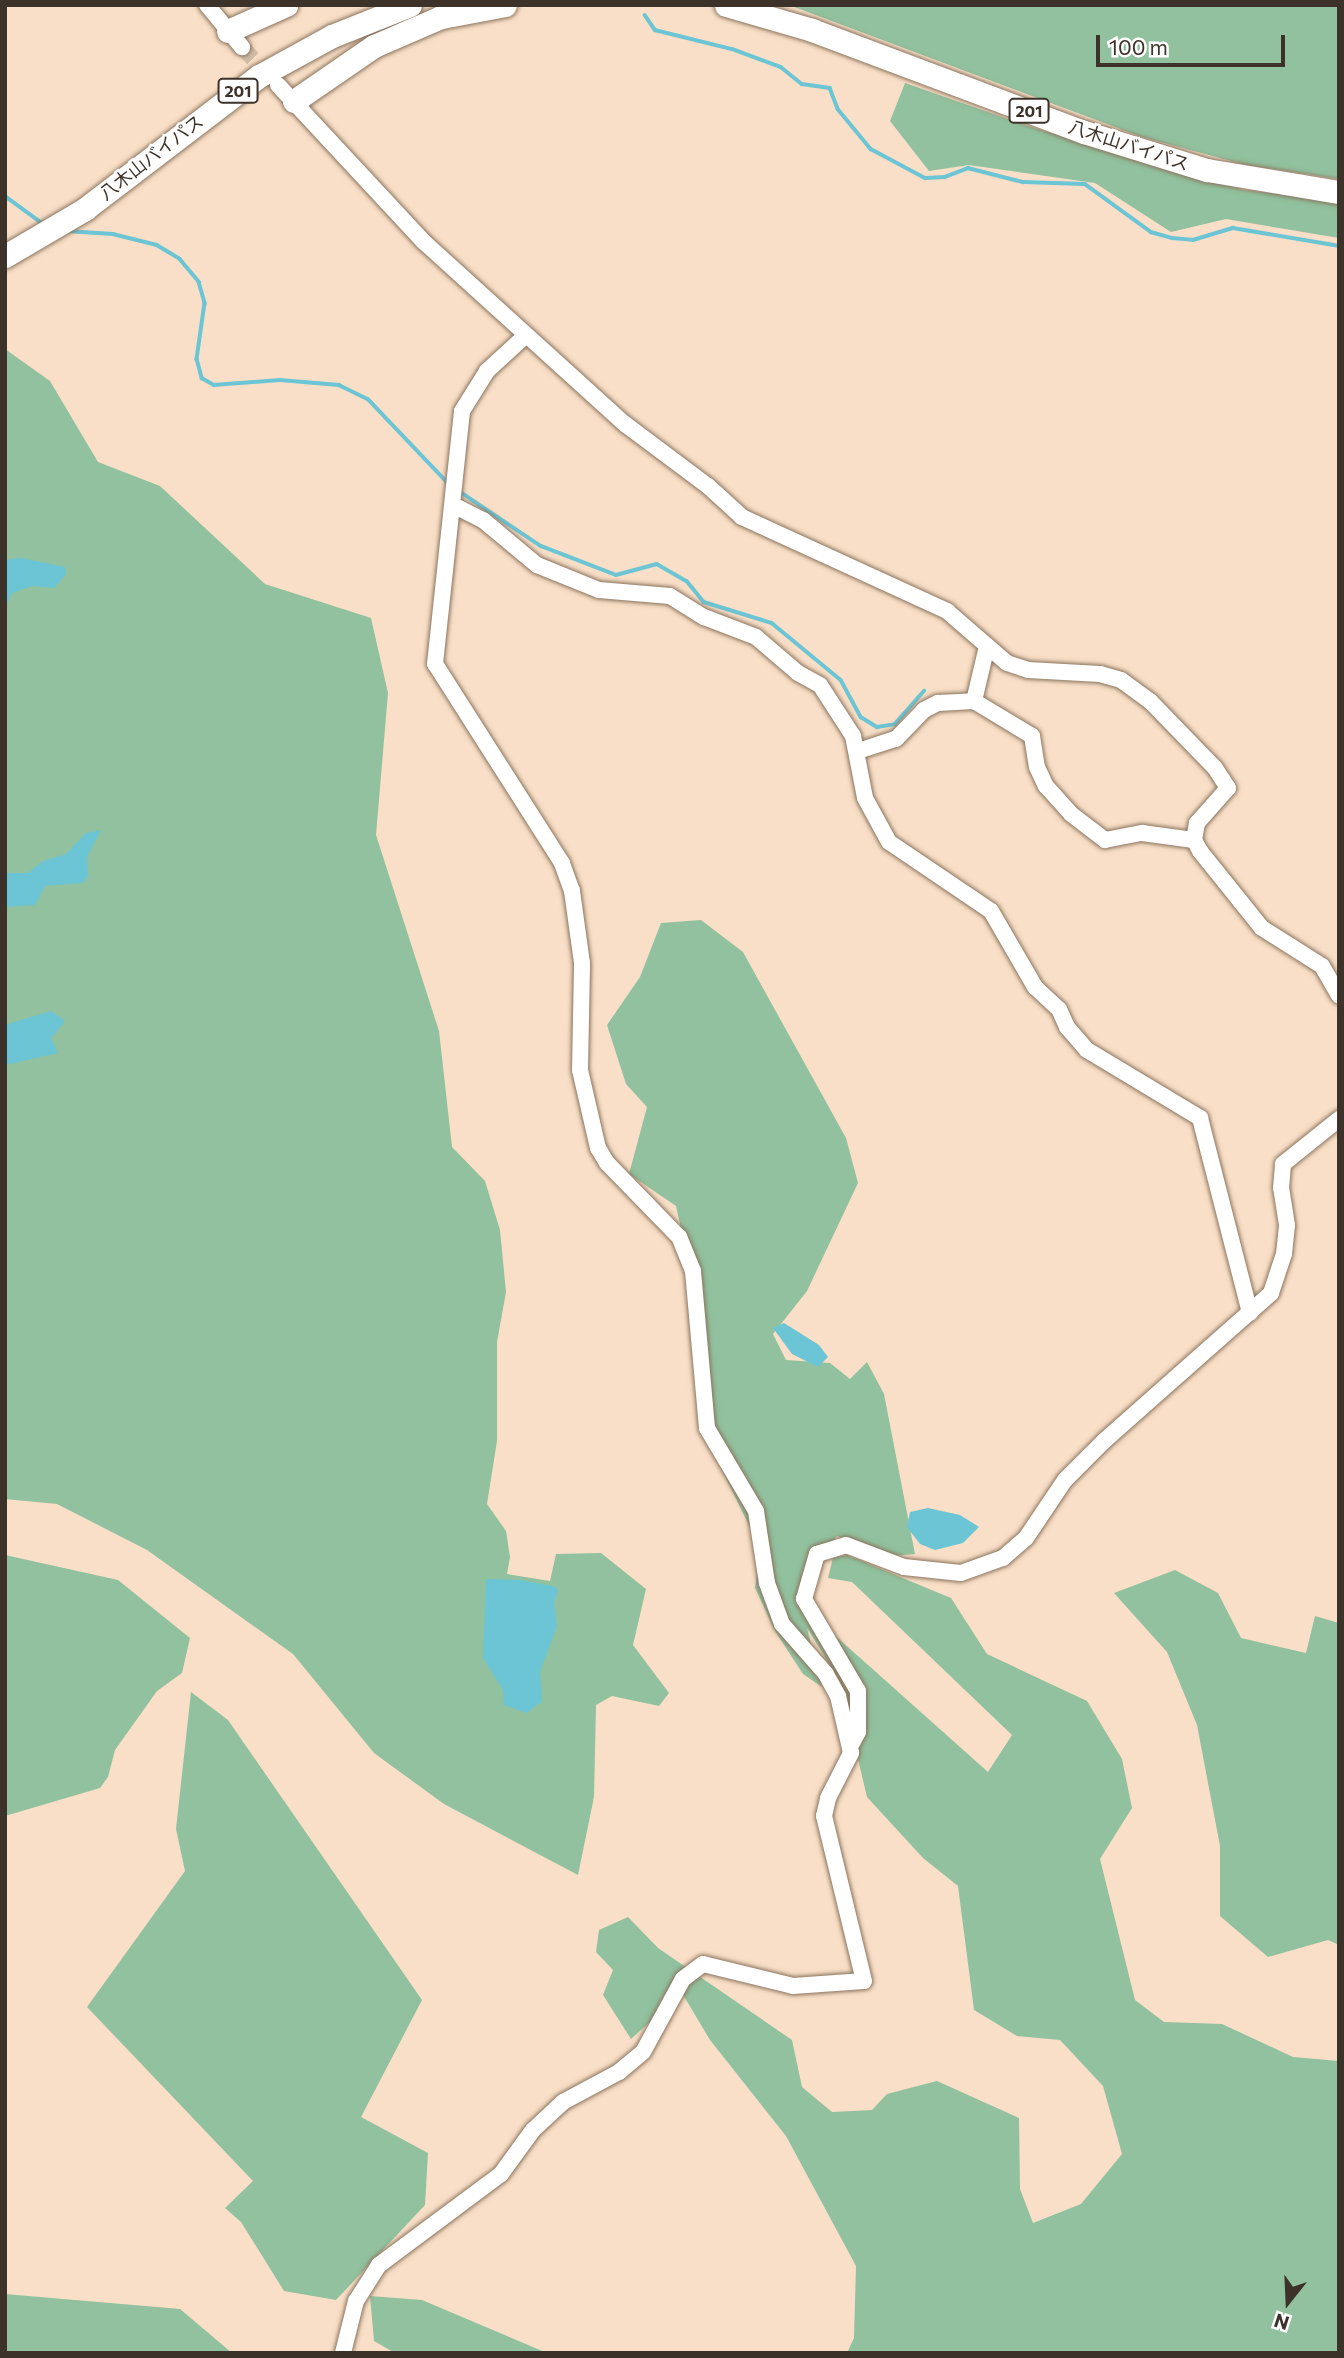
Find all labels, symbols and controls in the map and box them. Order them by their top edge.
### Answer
scale bar [1099,21,1288,65]
text: 100 m [1109,34,1168,59]
road number: 201 [217,78,259,104]
road number: 201 [1008,99,1050,124]
street label: 八木山バイパス [95,110,207,204]
street label: 八木山バイパス [1066,115,1192,175]
north arrow [1253,2267,1323,2337]
text: N [1271,2309,1292,2336]

